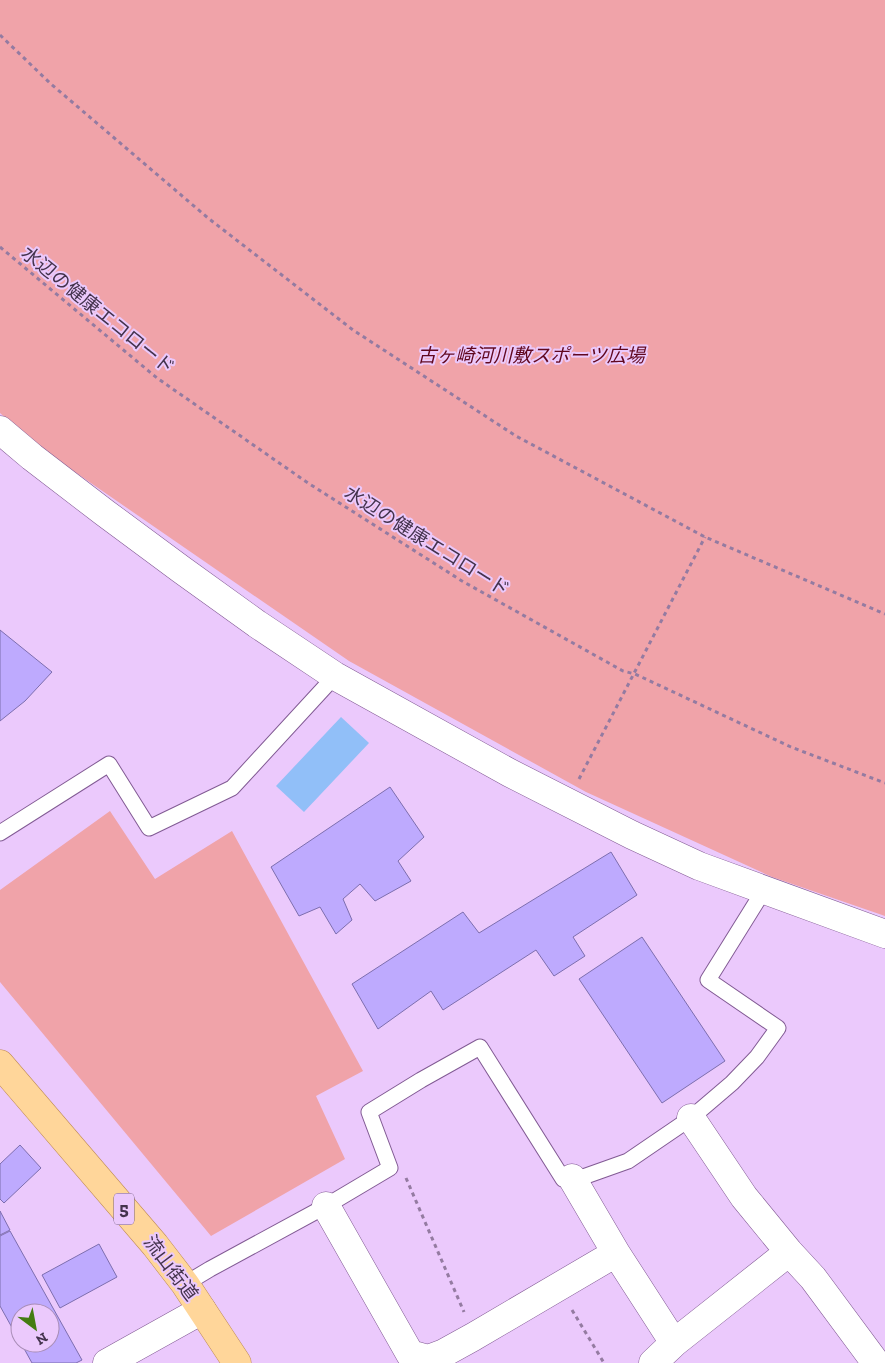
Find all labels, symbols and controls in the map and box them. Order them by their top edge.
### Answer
street label: 水辺の健康エコロード [17,241,179,379]
park label: 古ヶ崎河川敷スポーツ広場 [417,344,647,367]
street label: 水辺の健康エコロード [340,481,514,601]
road number: 5 [114,1194,134,1224]
street label: 流山街道 [139,1231,203,1305]
north arrow [10,1303,60,1353]
text: N [32,1329,51,1349]

